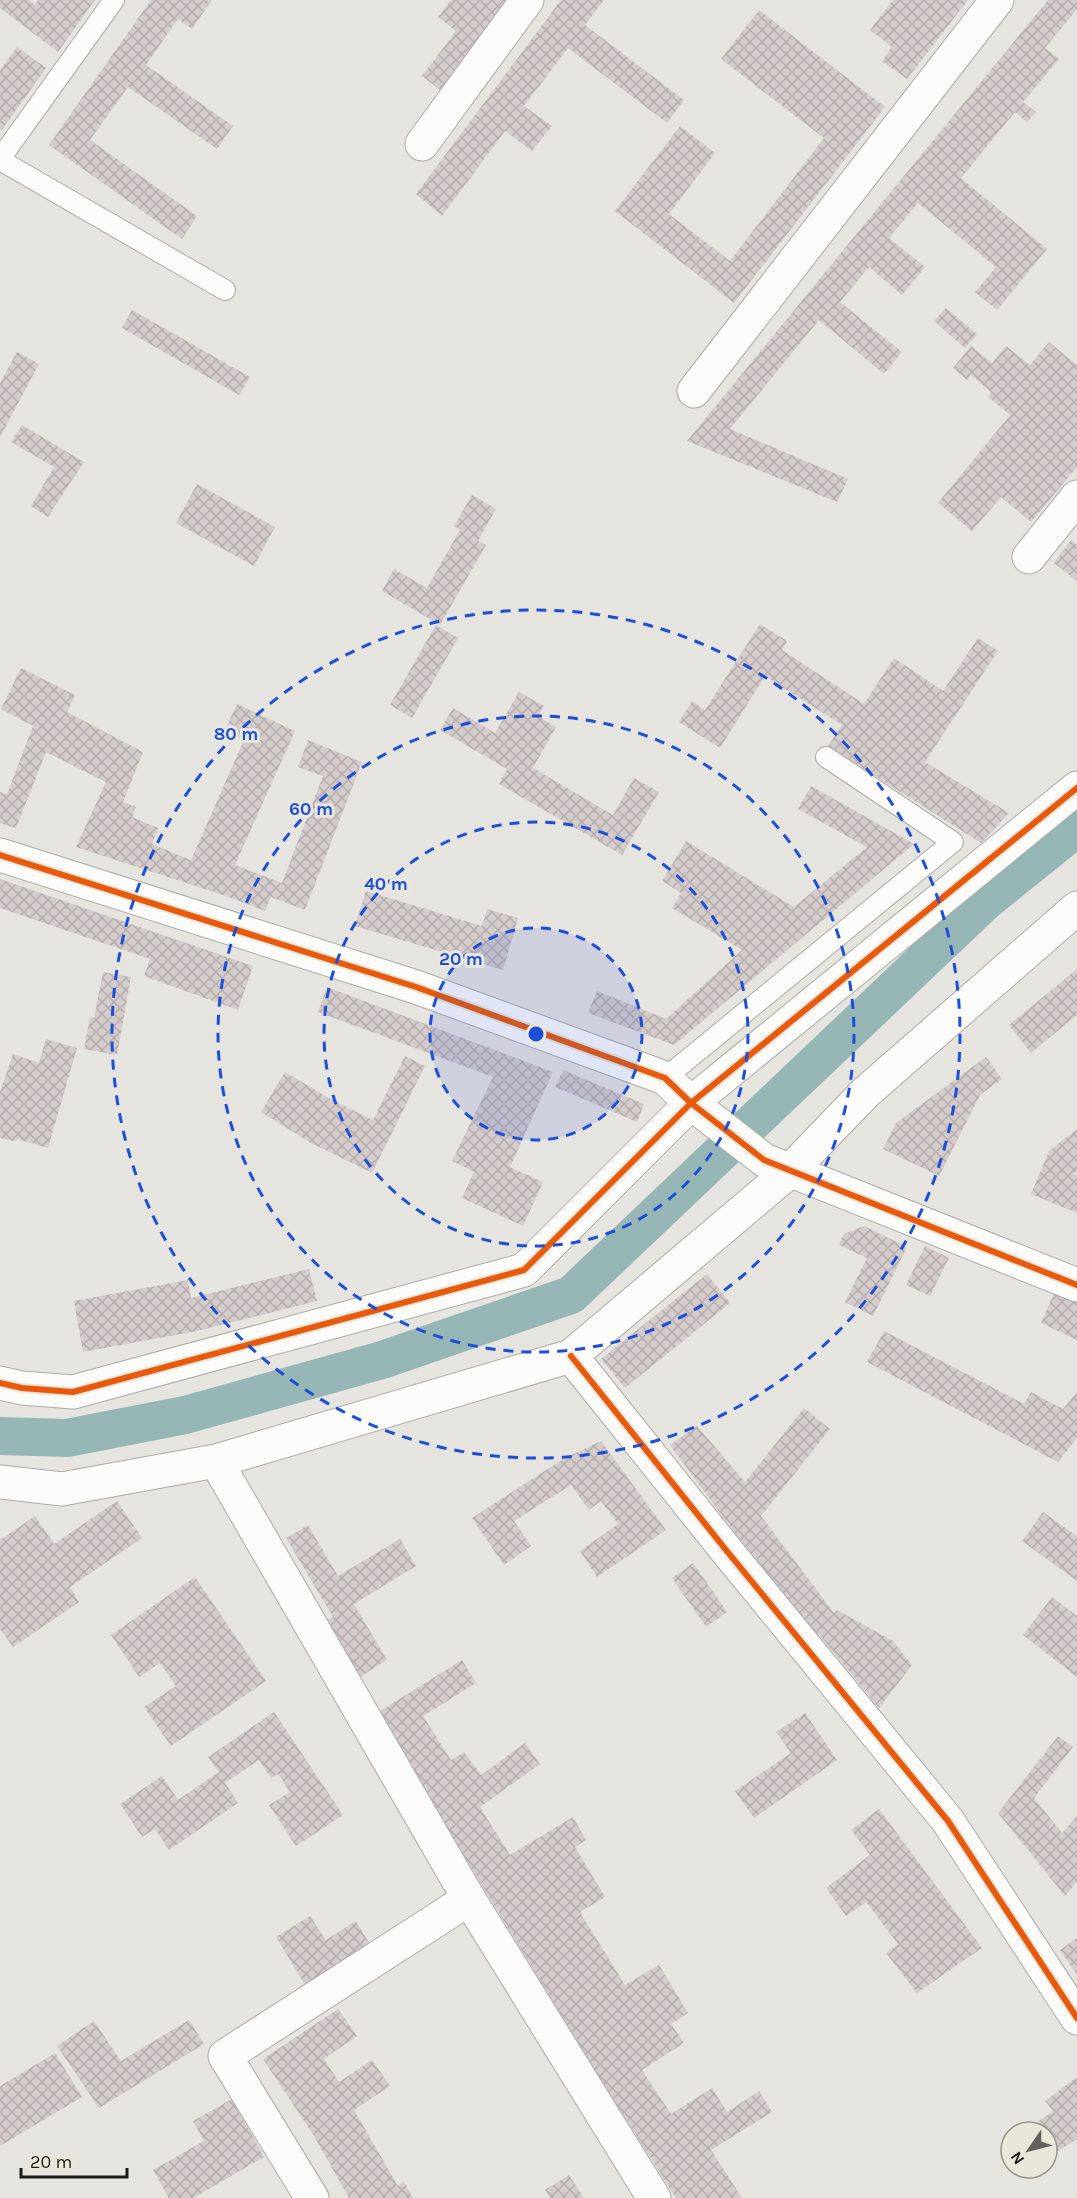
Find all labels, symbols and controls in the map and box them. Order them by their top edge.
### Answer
text: 80 m [214,723,258,745]
text: 60 m [289,798,333,820]
text: 40 m [364,873,408,895]
text: 20 m [439,948,483,970]
centre of rings [526,1024,546,1044]
north arrow [999,2120,1059,2180]
scale bar [21,2141,128,2179]
text: N [1006,2148,1028,2168]
text: 20 m [30,2151,72,2173]

